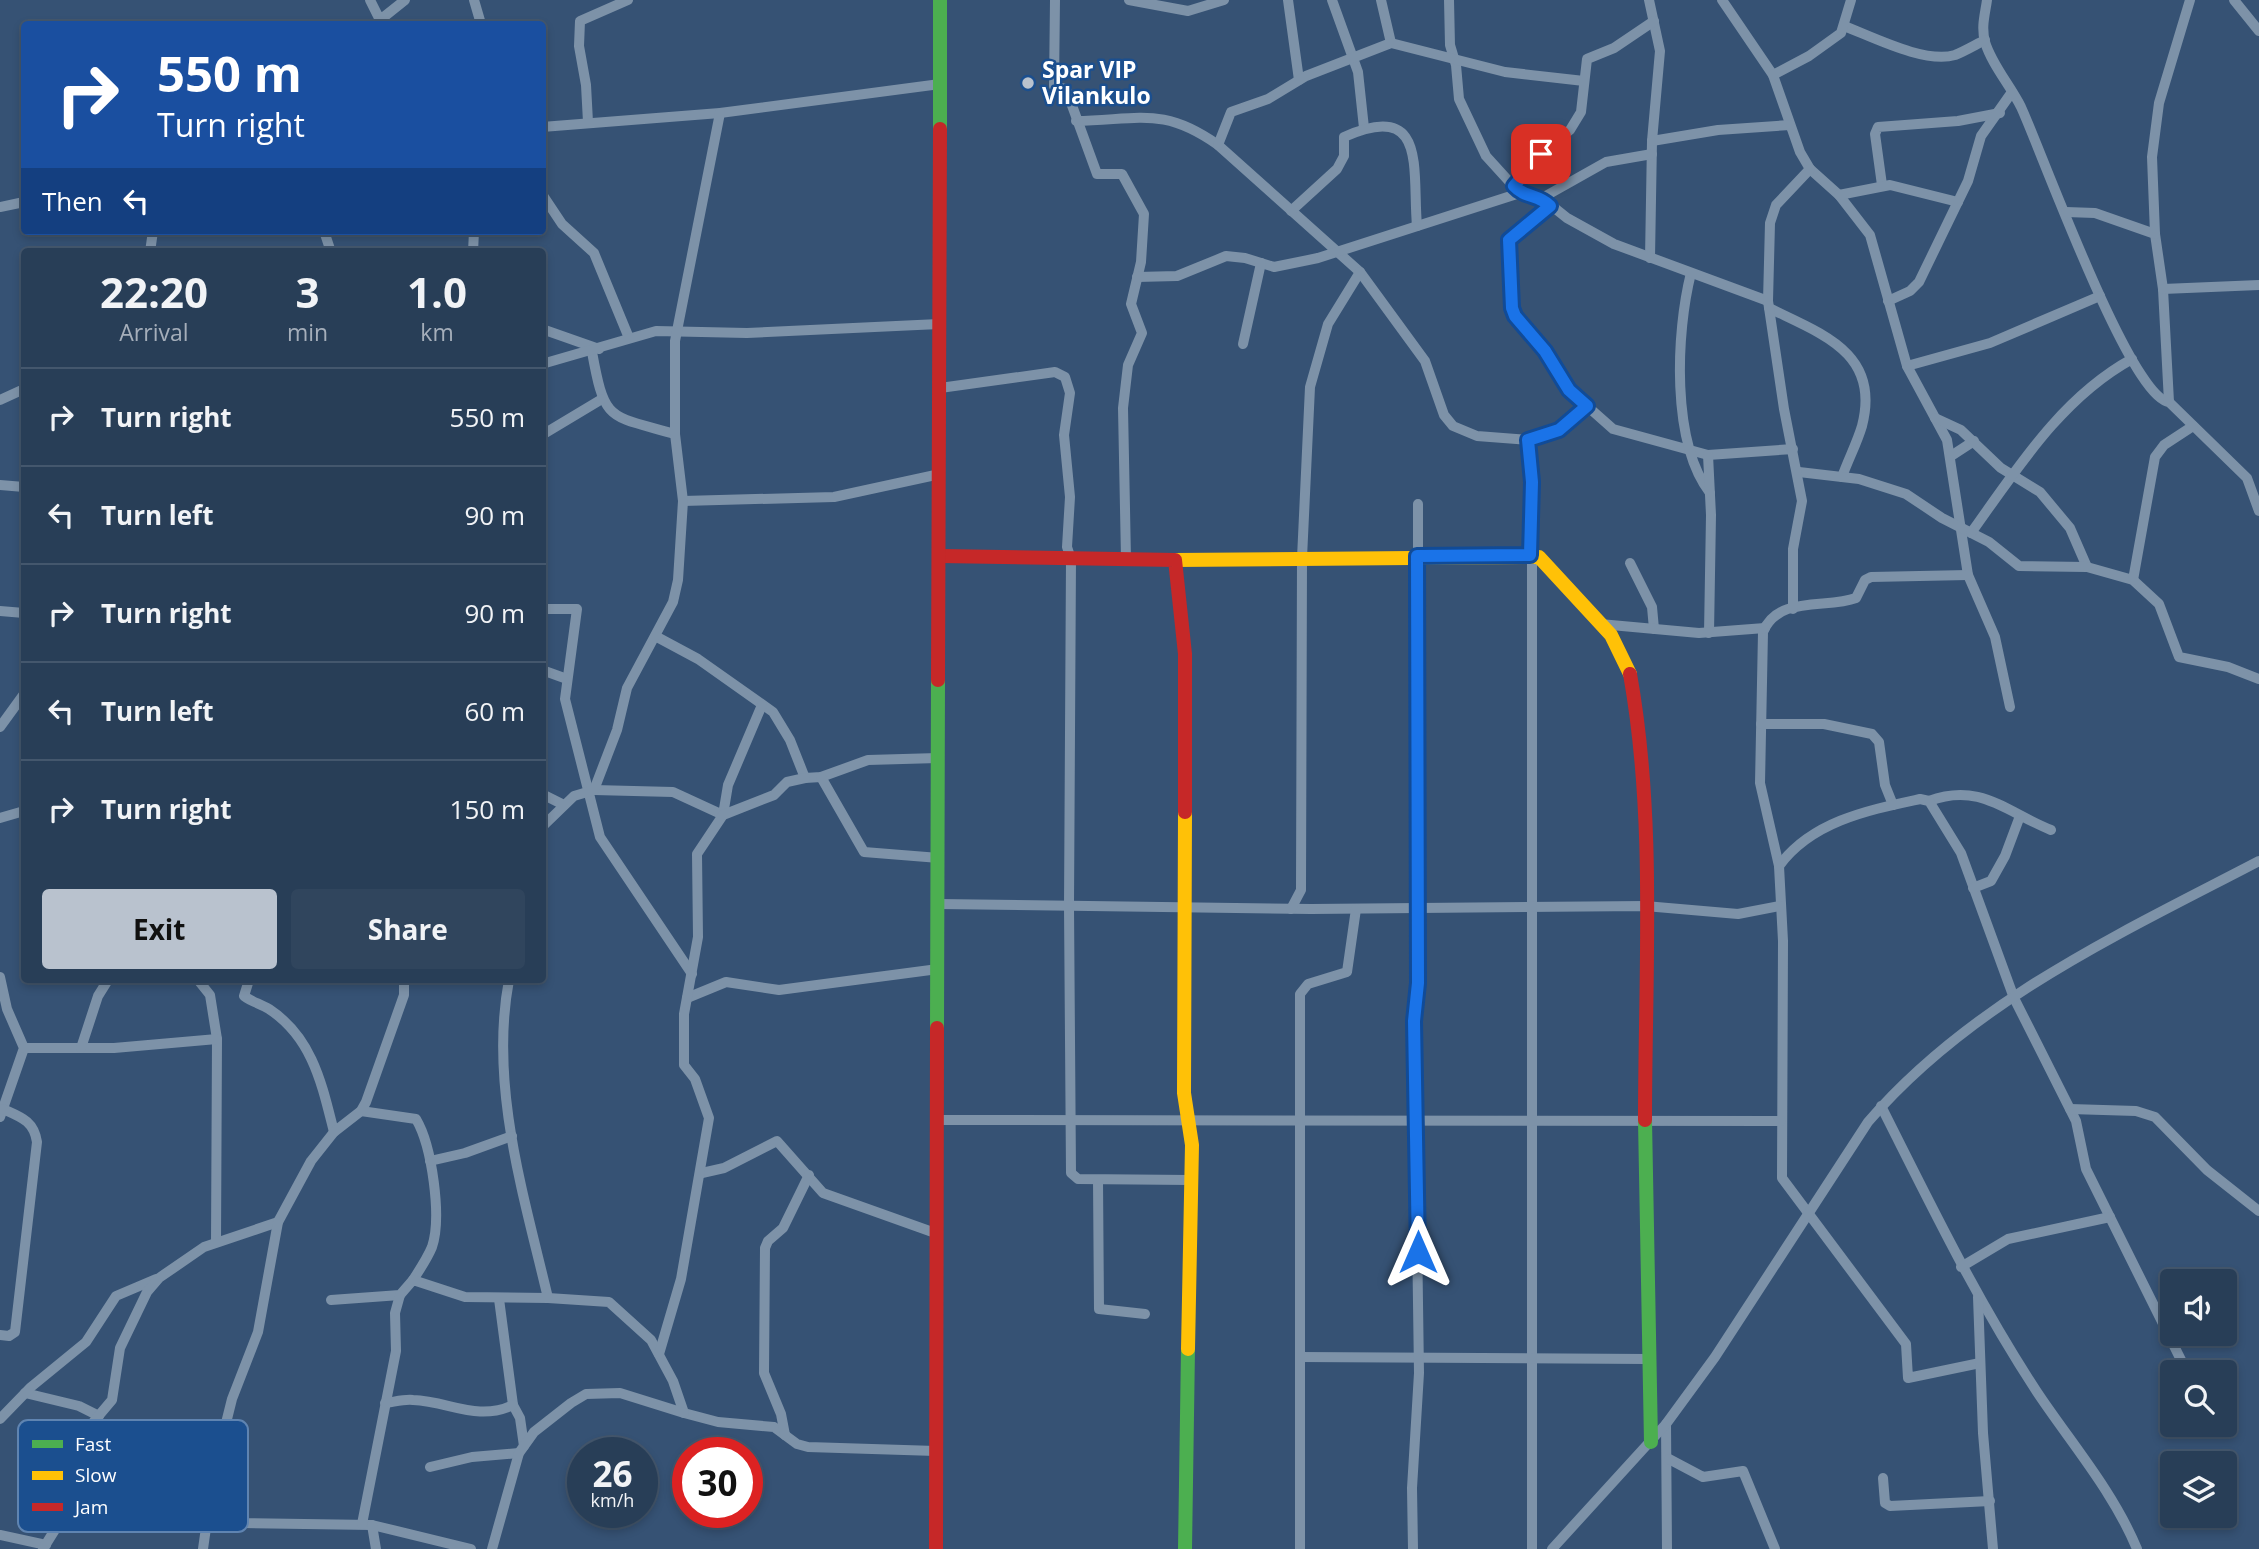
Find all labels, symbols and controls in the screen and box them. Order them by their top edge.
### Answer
text: 550 m [157,40,302,106]
icon: right [42,49,133,140]
place label: Spar VIP Vilankulo [1042,53,1151,111]
marker: Spar VIP Vilankulo [1020,75,1036,91]
text: Turn right [157,103,305,146]
pin [1511,124,1571,184]
icon: arrive [1522,135,1560,173]
icon: left [117,182,155,220]
text: Then [42,183,103,219]
text: 22:20 [100,263,208,320]
text: 3 [295,263,320,320]
text: 1.0 [407,263,467,320]
text: Arrival [119,316,189,348]
text: min [287,316,328,348]
text: km [420,316,454,348]
icon: right [42,398,80,436]
text: Turn right [101,399,232,435]
text: 550 m [450,399,525,435]
icon: left [42,496,80,534]
text: Turn left [101,497,213,533]
text: 90 m [464,497,525,533]
icon: right [42,594,80,632]
text: Turn right [101,595,232,631]
text: 90 m [464,595,525,631]
icon: left [42,692,80,730]
text: Turn left [101,693,213,729]
text: 60 m [464,693,525,729]
icon: right [42,790,80,828]
text: Turn right [101,791,232,827]
text: 150 m [450,791,525,827]
button: Exit [42,889,277,969]
button: Share [291,889,525,969]
position arrow [1381,1215,1455,1289]
map controls [2160,1269,2237,1528]
button: sound [2160,1269,2237,1346]
button: search [2160,1360,2237,1437]
legend [18,1420,248,1532]
text: Fast [75,1431,111,1457]
speed limit sign: 30 [672,1437,763,1528]
text: 26 [592,1450,633,1497]
button: layers [2160,1451,2237,1528]
text: Slow [75,1462,117,1488]
text: km/h [591,1488,634,1512]
text: Jam [73,1494,108,1520]

